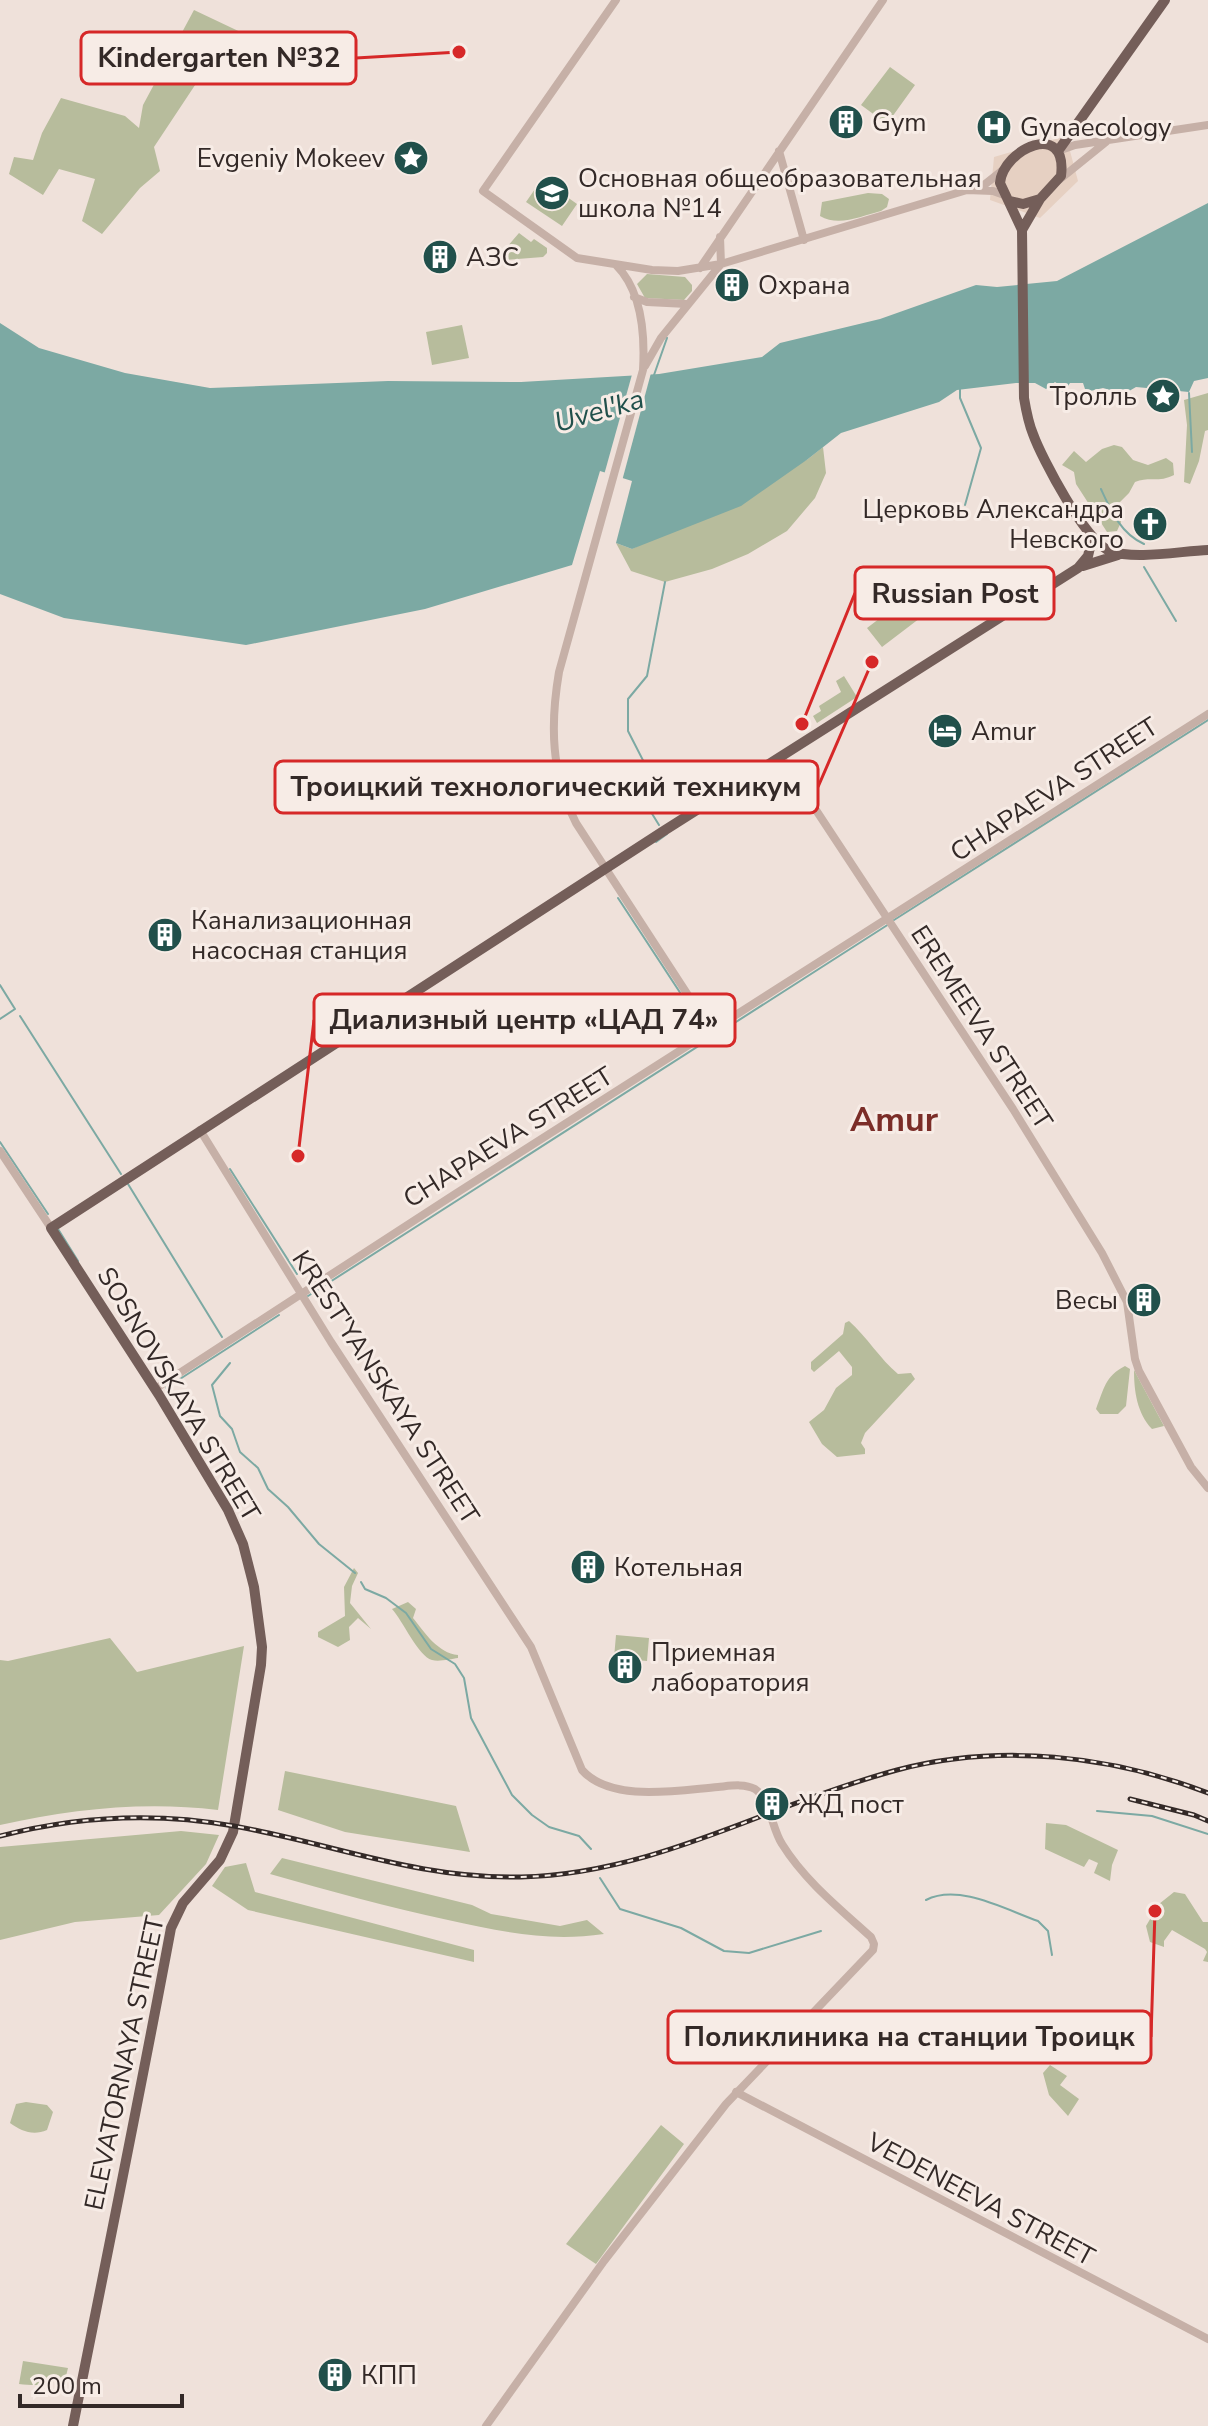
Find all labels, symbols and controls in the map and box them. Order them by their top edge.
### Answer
callout: Kindergarten №32 [81,32,356,84]
text: Kindergarten №32 [97,39,341,77]
building icon: Gym [827,103,865,141]
place label: Gym [872,105,927,140]
hospital icon: Gynaecology [975,108,1013,146]
place label: Gynaecology [1020,110,1172,145]
place icon: Evgeniy Mokeev [392,139,430,177]
place label: Evgeniy Mokeev [197,141,386,176]
place label: Основная общеобразовательная школа №14 [578,161,982,226]
school or university icon: Основная общеобразовательная школа №14 [533,174,571,212]
building icon: АЗС [421,238,459,276]
place label: АЗС [466,240,519,275]
building icon: Охрана [713,266,751,304]
place label: Охрана [758,268,851,303]
place icon: Тролль [1144,377,1182,415]
place label: Тролль [1050,379,1137,414]
water label: Uvel'ka [550,380,649,442]
place label: Церковь Александра Невского [863,492,1124,557]
church icon: Церковь Александра Невского [1131,505,1169,543]
callout: Russian Post [855,567,1054,619]
text: Russian Post [871,575,1039,613]
street label: CHAPAEVA STREET [944,709,1165,870]
hotel icon: Amur [926,712,964,750]
place label: Amur [971,714,1037,749]
callout: Троицкий технологический техникум [275,761,818,813]
text: Троицкий технологический техникум [291,768,801,806]
place label: Канализационная насосная станция [191,903,412,968]
building icon: Канализационная насосная станция [146,916,184,954]
street label: EREMEEVA STREET [903,919,1061,1136]
callout: Диализный центр «ЦАД 74» [314,994,735,1046]
text: Диализный центр «ЦАД 74» [329,1001,719,1039]
street label: CHAPAEVA STREET [397,1058,620,1216]
district label: Amur [850,1097,939,1143]
street label: KREST'YANSKAYA STREET [284,1244,488,1531]
street label: SOSNOVSKAYA STREET [89,1261,269,1528]
building icon: Весы [1125,1281,1163,1319]
place label: Весы [1055,1283,1118,1318]
building icon: Котельная [569,1548,607,1586]
place label: Котельная [614,1550,743,1585]
place label: Приемная лаборатория [651,1635,810,1700]
building icon: Приемная лаборатория [606,1648,644,1686]
building icon: ЖД пост [753,1785,791,1823]
place label: ЖД пост [798,1787,904,1822]
street label: ELEVATORNAYA STREET [76,1913,173,2213]
callout: Поликлиника на станции Троицк [668,2011,1151,2063]
text: Поликлиника на станции Троицк [683,2018,1135,2056]
street label: VEDENEEVA STREET [860,2124,1101,2275]
building icon: КПП [316,2356,354,2394]
scale bar [20,2358,182,2408]
place label: КПП [361,2358,417,2393]
text: 200 m [32,2370,102,2402]

